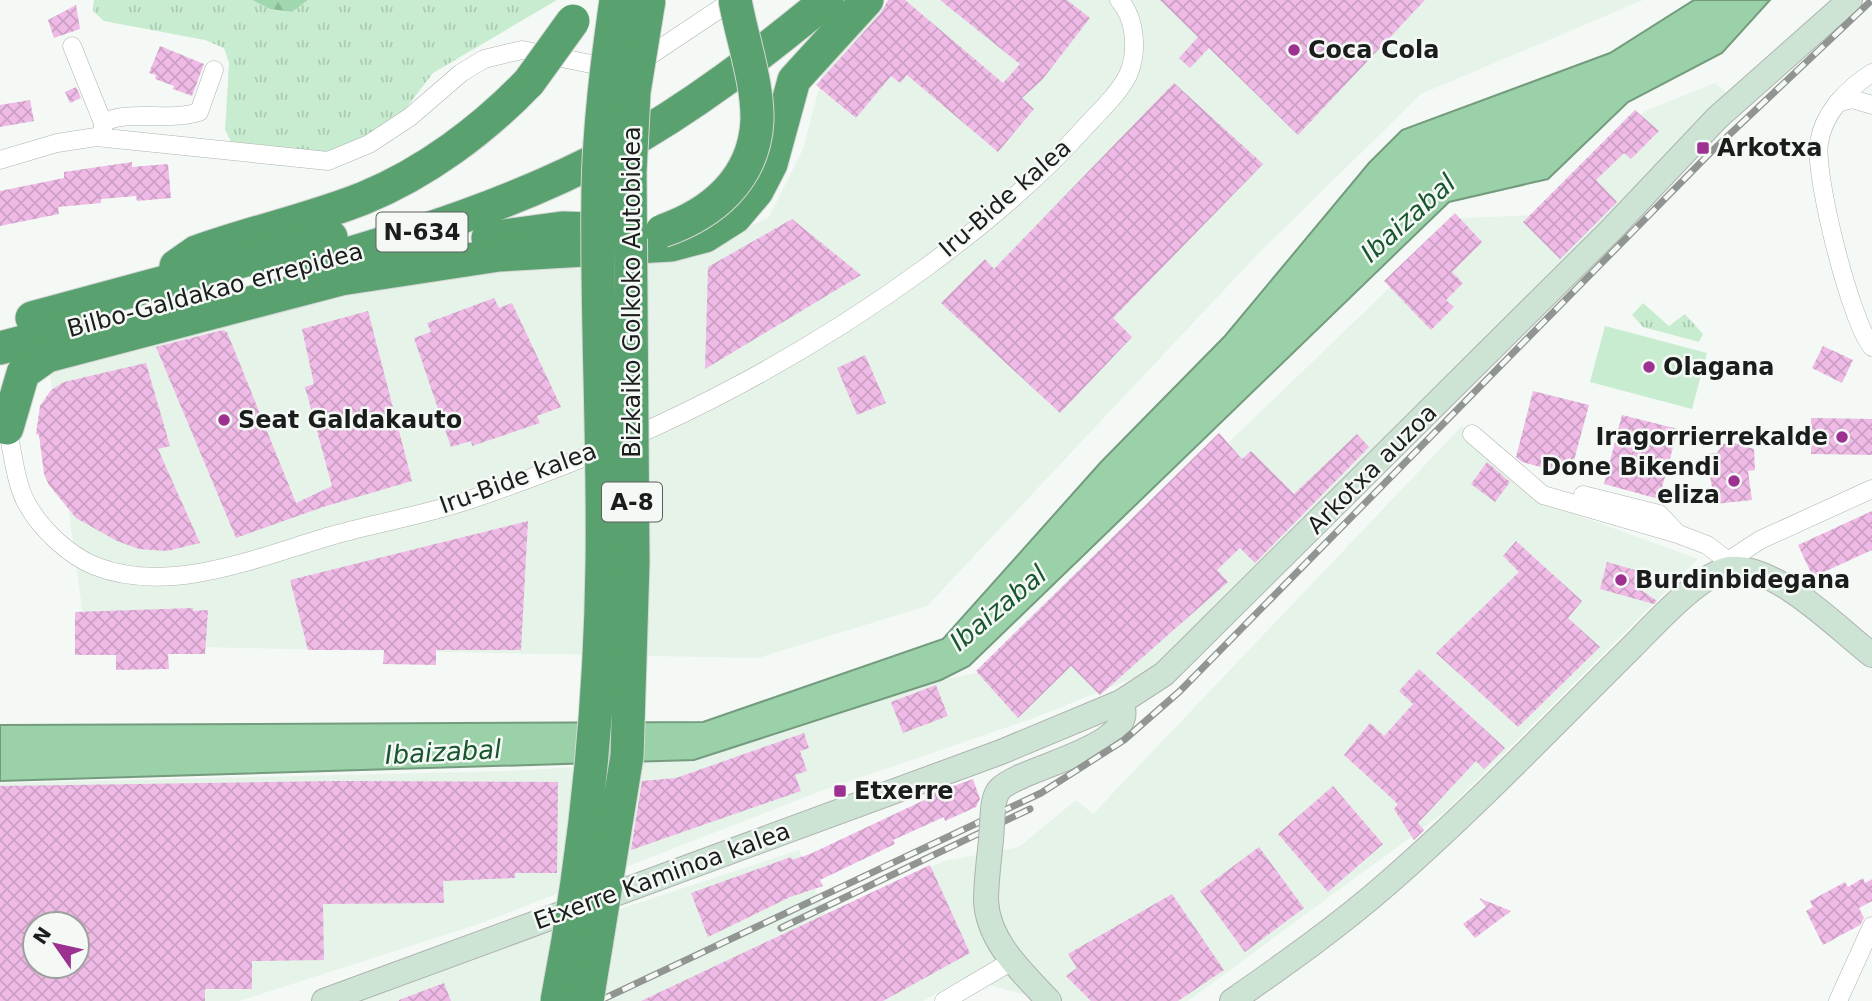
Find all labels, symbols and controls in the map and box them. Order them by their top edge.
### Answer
place label: Coca Cola [1308,36,1439,64]
marker: Coca Cola [1286,42,1302,58]
street label: Bizkaiko Golkoko Autobidea [618,126,646,458]
street label: Iru-Bide kalea [934,133,1076,263]
place label: Arkotxa [1717,134,1822,162]
marker: Arkotxa [1695,140,1711,156]
water label: Ibaizabal [1355,167,1462,268]
road number: N-634 [376,213,467,252]
street label: Bilbo-Galdakao errepidea [64,237,366,343]
place label: Olagana [1663,353,1774,381]
marker: Olagana [1641,359,1657,375]
street label: Arkotxa auzoa [1301,398,1443,540]
place label: Seat Galdakauto [238,406,462,434]
marker: Seat Galdakauto [216,412,232,428]
place label: Iragorrierrekalde [1595,423,1828,451]
marker: Iragorrierrekalde [1834,429,1850,445]
street label: Iru-Bide kalea [436,437,600,519]
place label: Done Bikendi eliza [1541,453,1720,509]
marker: Done Bikendi eliza [1726,473,1742,489]
road number: A-8 [602,482,662,522]
water label: Ibaizabal [944,559,1053,657]
place label: Burdinbidegana [1635,566,1850,594]
marker: Burdinbidegana [1613,572,1629,588]
water label: Ibaizabal [384,734,503,770]
place label: Etxerre [854,777,954,805]
marker: Etxerre [832,783,848,799]
street label: Etxerre Kaminoa kalea [530,817,794,935]
north arrow [21,910,91,980]
text: N [28,923,55,948]

